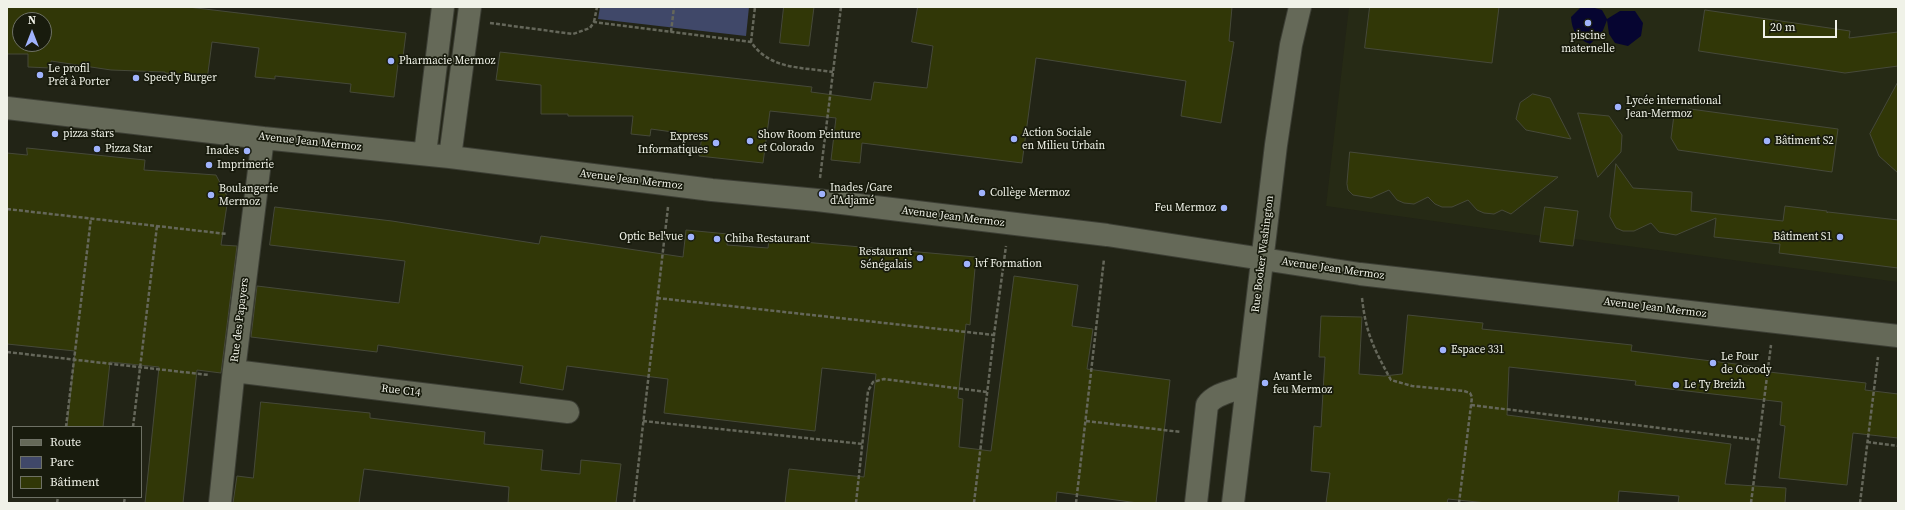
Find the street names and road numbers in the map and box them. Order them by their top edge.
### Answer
street label: Avenue Jean Mermoz [258,130,362,154]
street label: Avenue Jean Mermoz [579,167,683,193]
street label: Rue Booker Washington [1249,195,1277,313]
street label: Avenue Jean Mermoz [901,204,1005,230]
street label: Avenue Jean Mermoz [1281,255,1385,283]
street label: Rue des Papayers [228,277,252,363]
street label: Avenue Jean Mermoz [1603,295,1707,321]
street label: Rue C14 [381,382,421,400]

